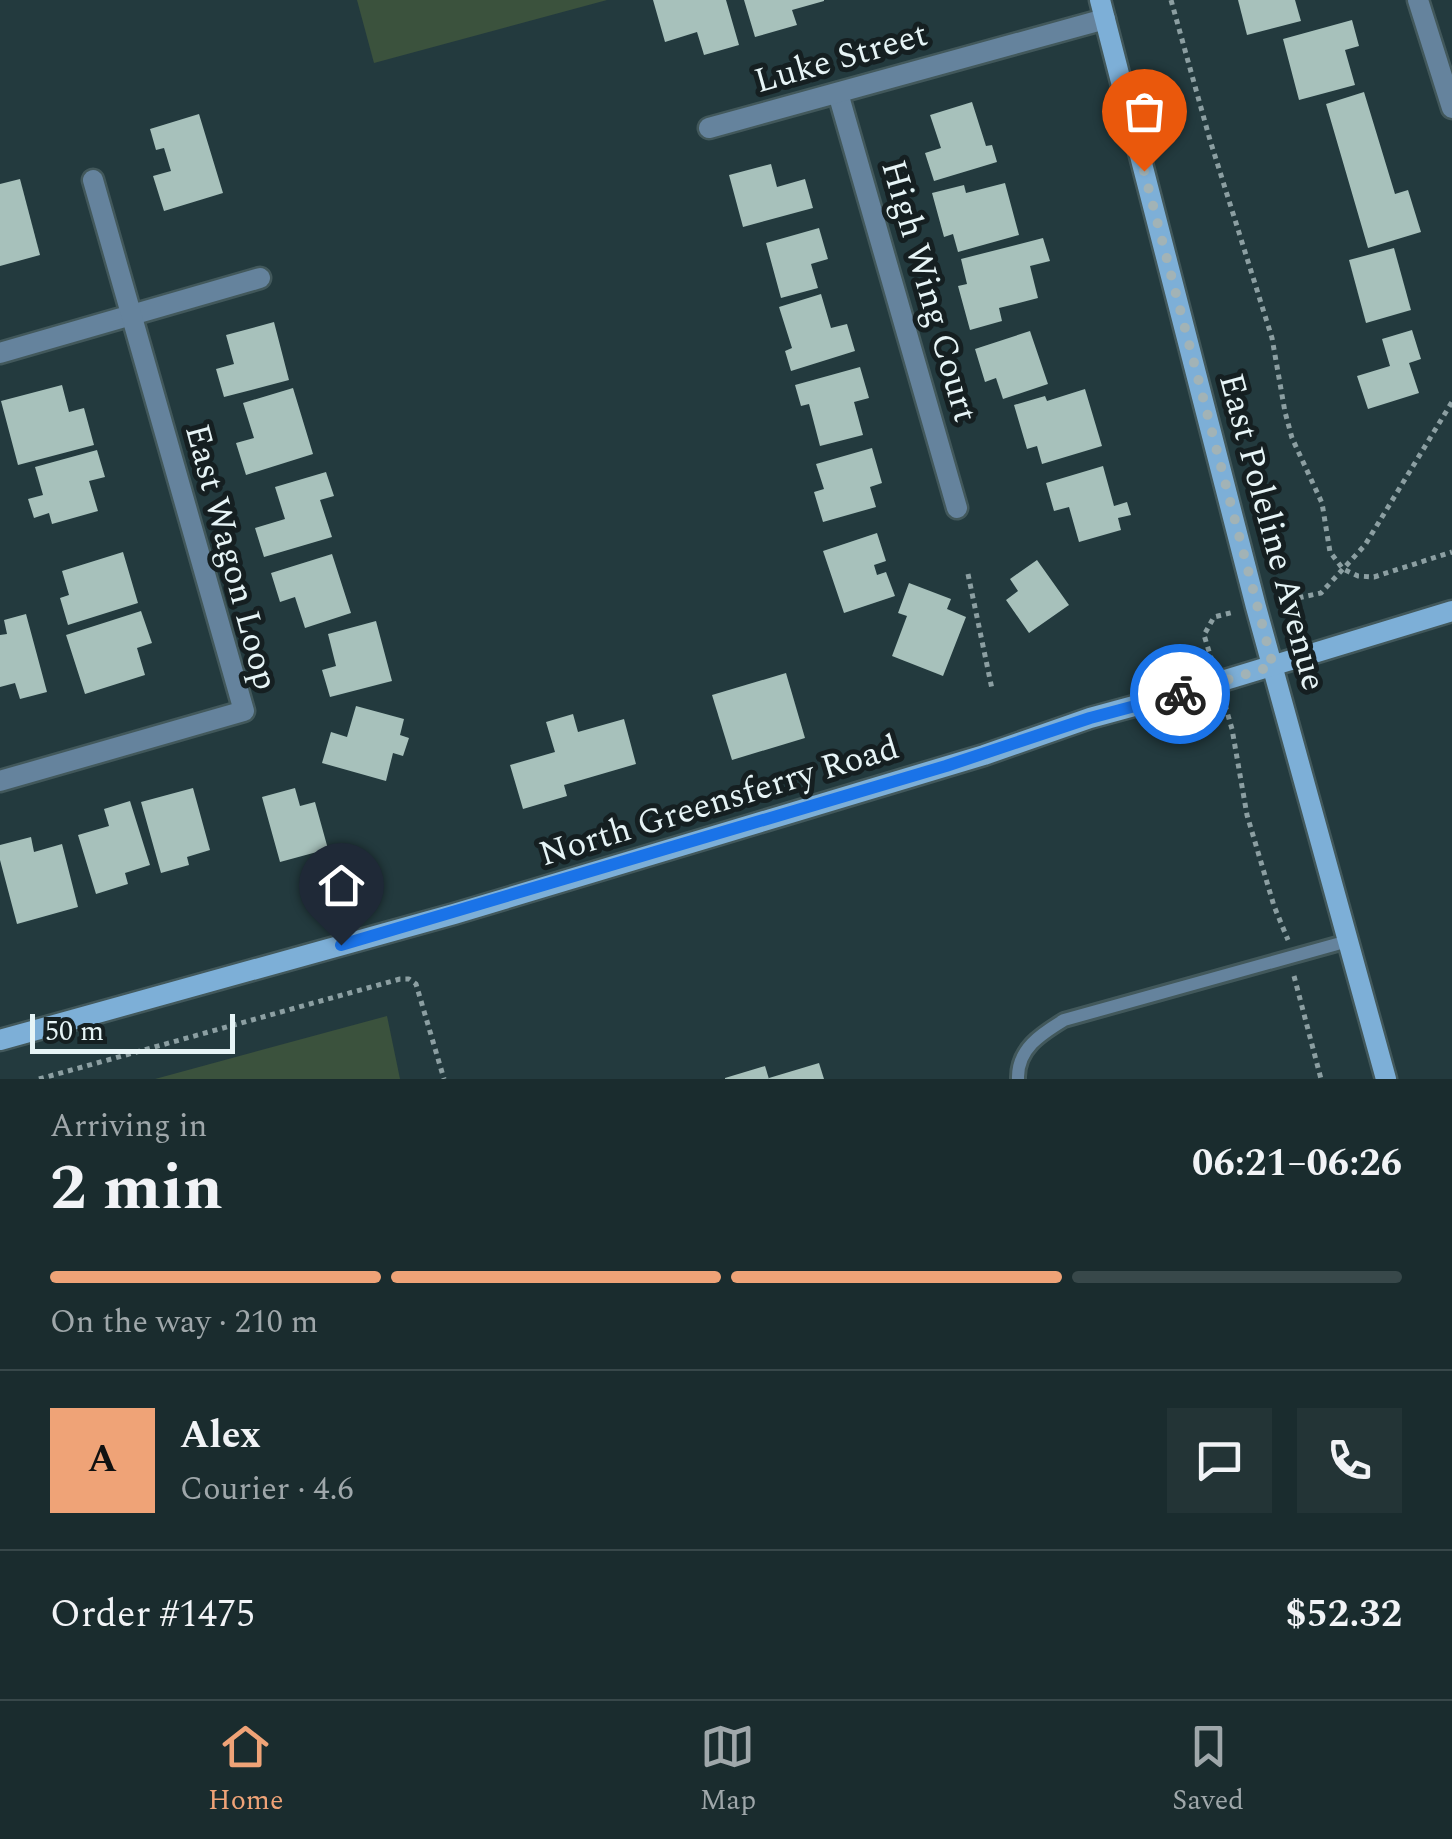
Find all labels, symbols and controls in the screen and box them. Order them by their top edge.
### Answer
street label: Luke Street [748,8,934,108]
pin [1102,69,1187,172]
icon: bag [1117,84,1172,139]
street label: High Wing Court [866,154,992,428]
street label: East Poleline Avenue [1204,367,1340,697]
street label: East Wagon Loop [170,418,292,696]
courier [1130,644,1230,744]
icon: bike [1153,667,1208,722]
street label: North Greensferry Road [533,721,905,881]
pin [299,843,384,946]
icon: home [314,858,369,913]
scale bar [30,1009,235,1054]
text: 50 m [45,1010,104,1053]
text: Arriving in [50,1102,207,1151]
text: 06:21–06:26 [1192,1135,1402,1193]
text: 2 min [50,1139,223,1238]
text: On the way · 210 m [50,1298,318,1347]
text: Alex [180,1407,261,1465]
button: chat [1167,1408,1272,1513]
button: phone [1297,1408,1402,1513]
text: A [88,1431,117,1489]
text: Courier · 4.6 [180,1465,353,1514]
text: Order #1475 [50,1586,255,1644]
text: $52.32 [1285,1586,1402,1644]
tab: Home [208,1719,284,1822]
tab: Map [700,1719,756,1822]
tab: Saved [1172,1719,1244,1822]

